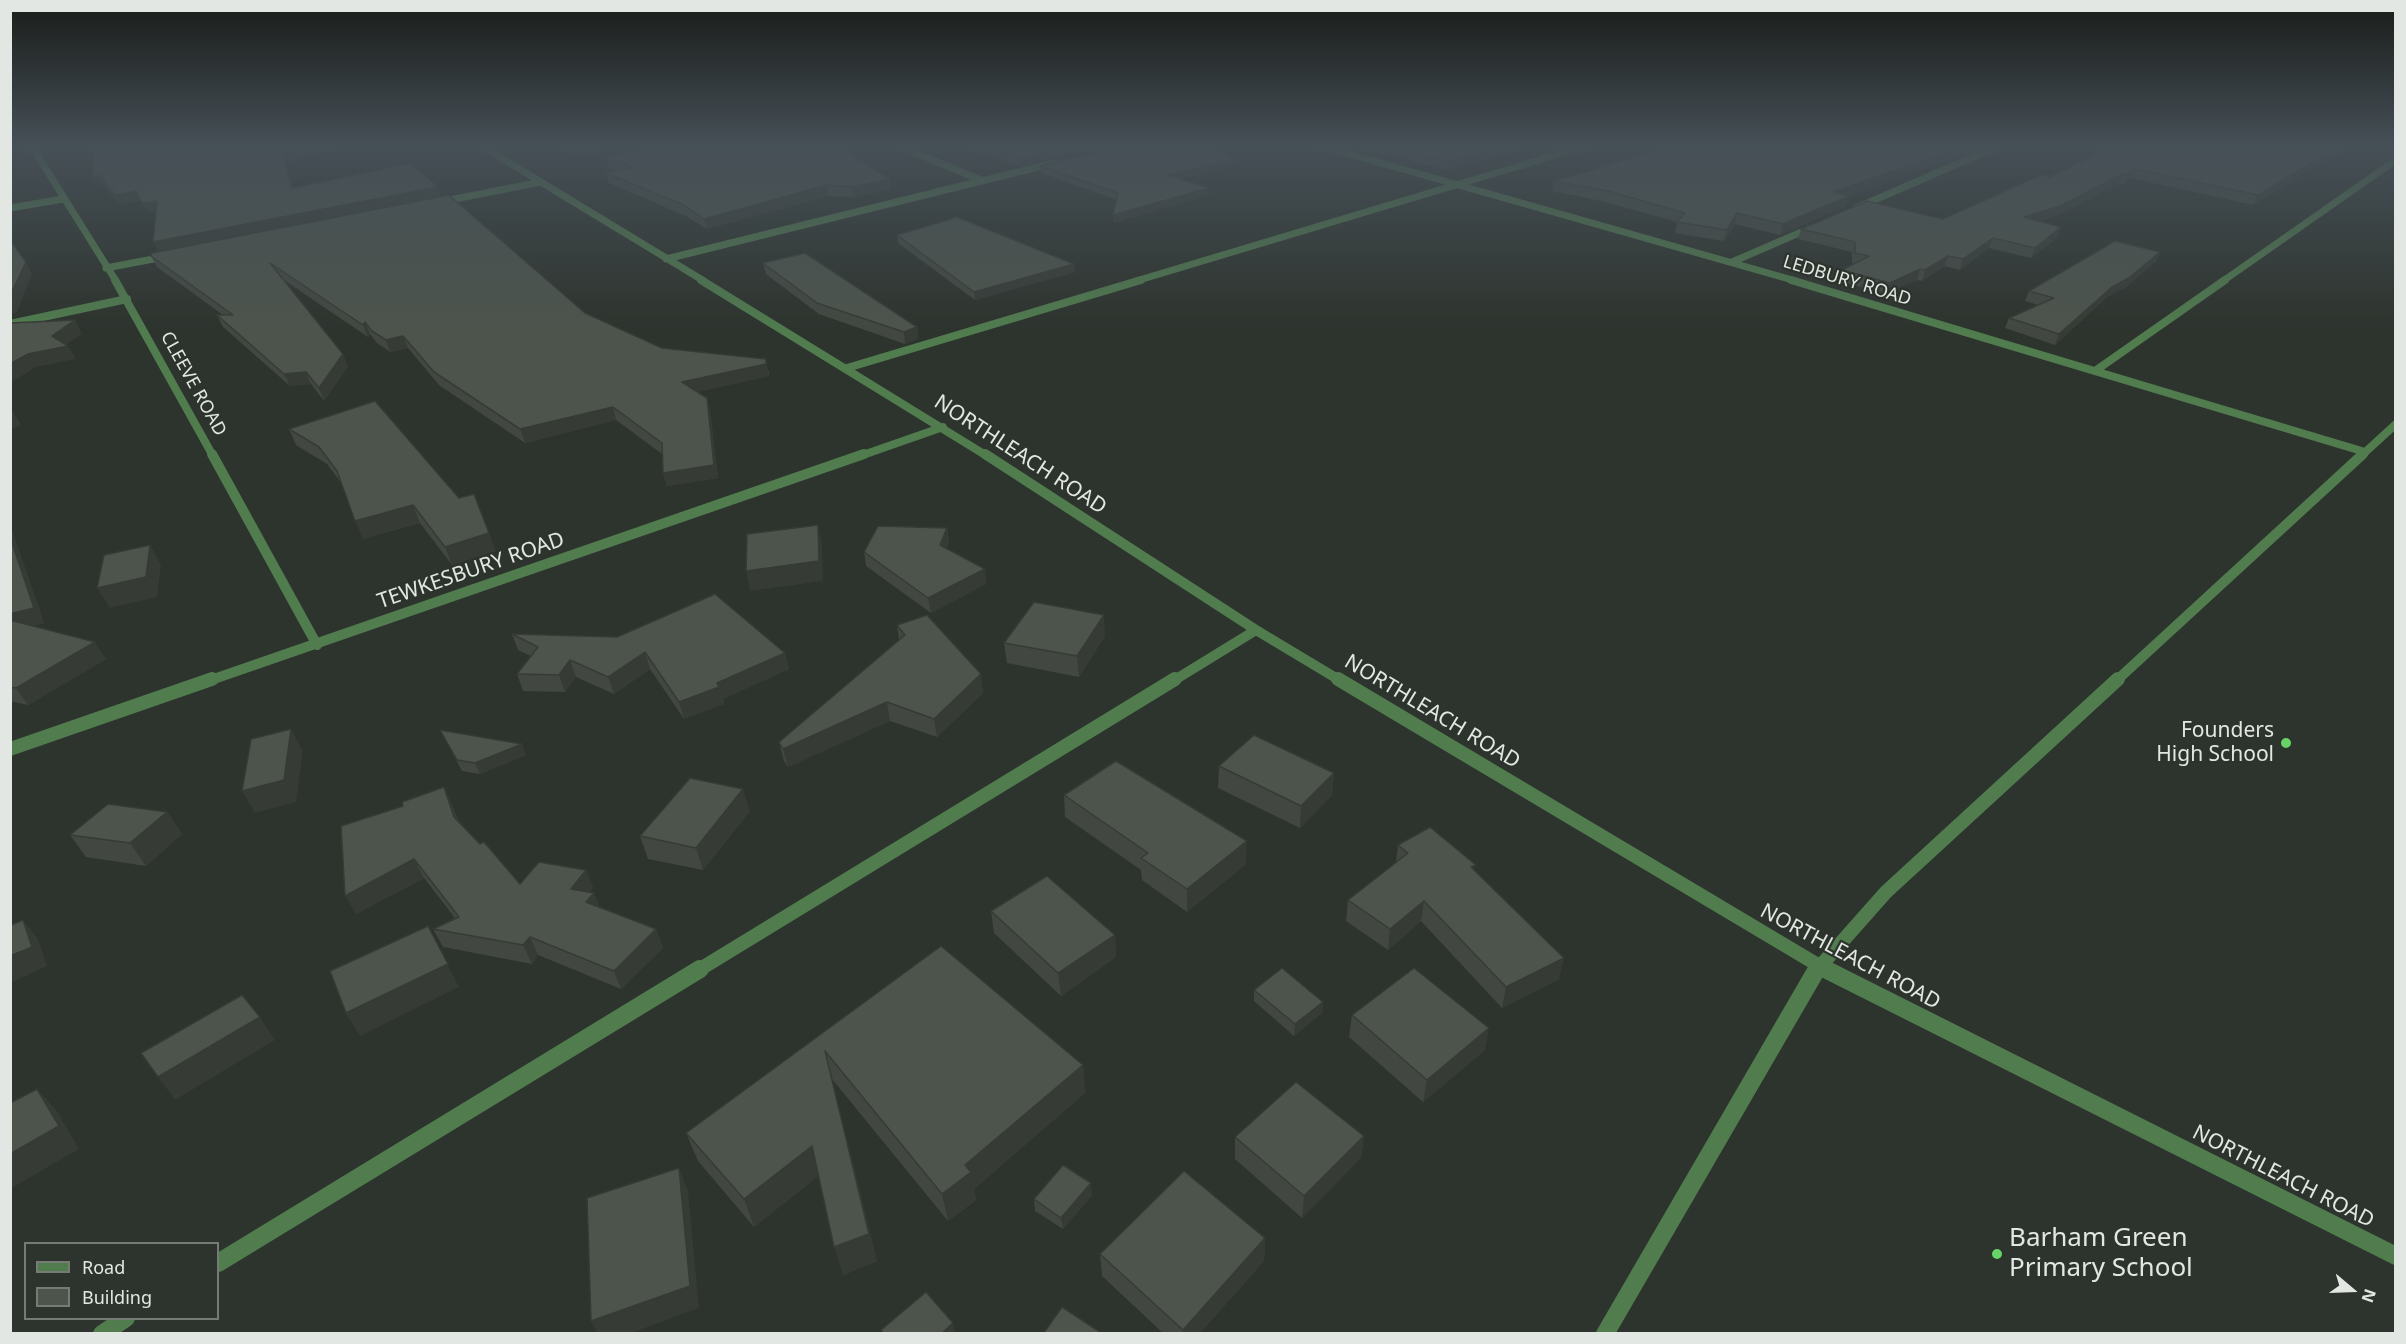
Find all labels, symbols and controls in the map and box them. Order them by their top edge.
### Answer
street label: LEDBURY ROAD [1780,251,1914,311]
street label: CLEEVE ROAD [155,328,231,440]
street label: NORTHLEACH ROAD [929,390,1111,520]
street label: TEWKESBURY ROAD [374,527,568,615]
street label: NORTHLEACH ROAD [1340,650,1524,774]
place label: Founders High School [2156,718,2274,768]
marker: Founders High School [2279,736,2293,750]
street label: NORTHLEACH ROAD [1756,899,1944,1015]
street label: NORTHLEACH ROAD [2188,1120,2378,1234]
place label: Barham Green Primary School [2009,1223,2193,1284]
legend [24,1242,219,1320]
marker: Barham Green Primary School [1990,1247,2004,1261]
text: Road [82,1255,125,1279]
north arrow [2322,1260,2382,1320]
text: Building [82,1285,152,1309]
text: N [2357,1286,2382,1306]

